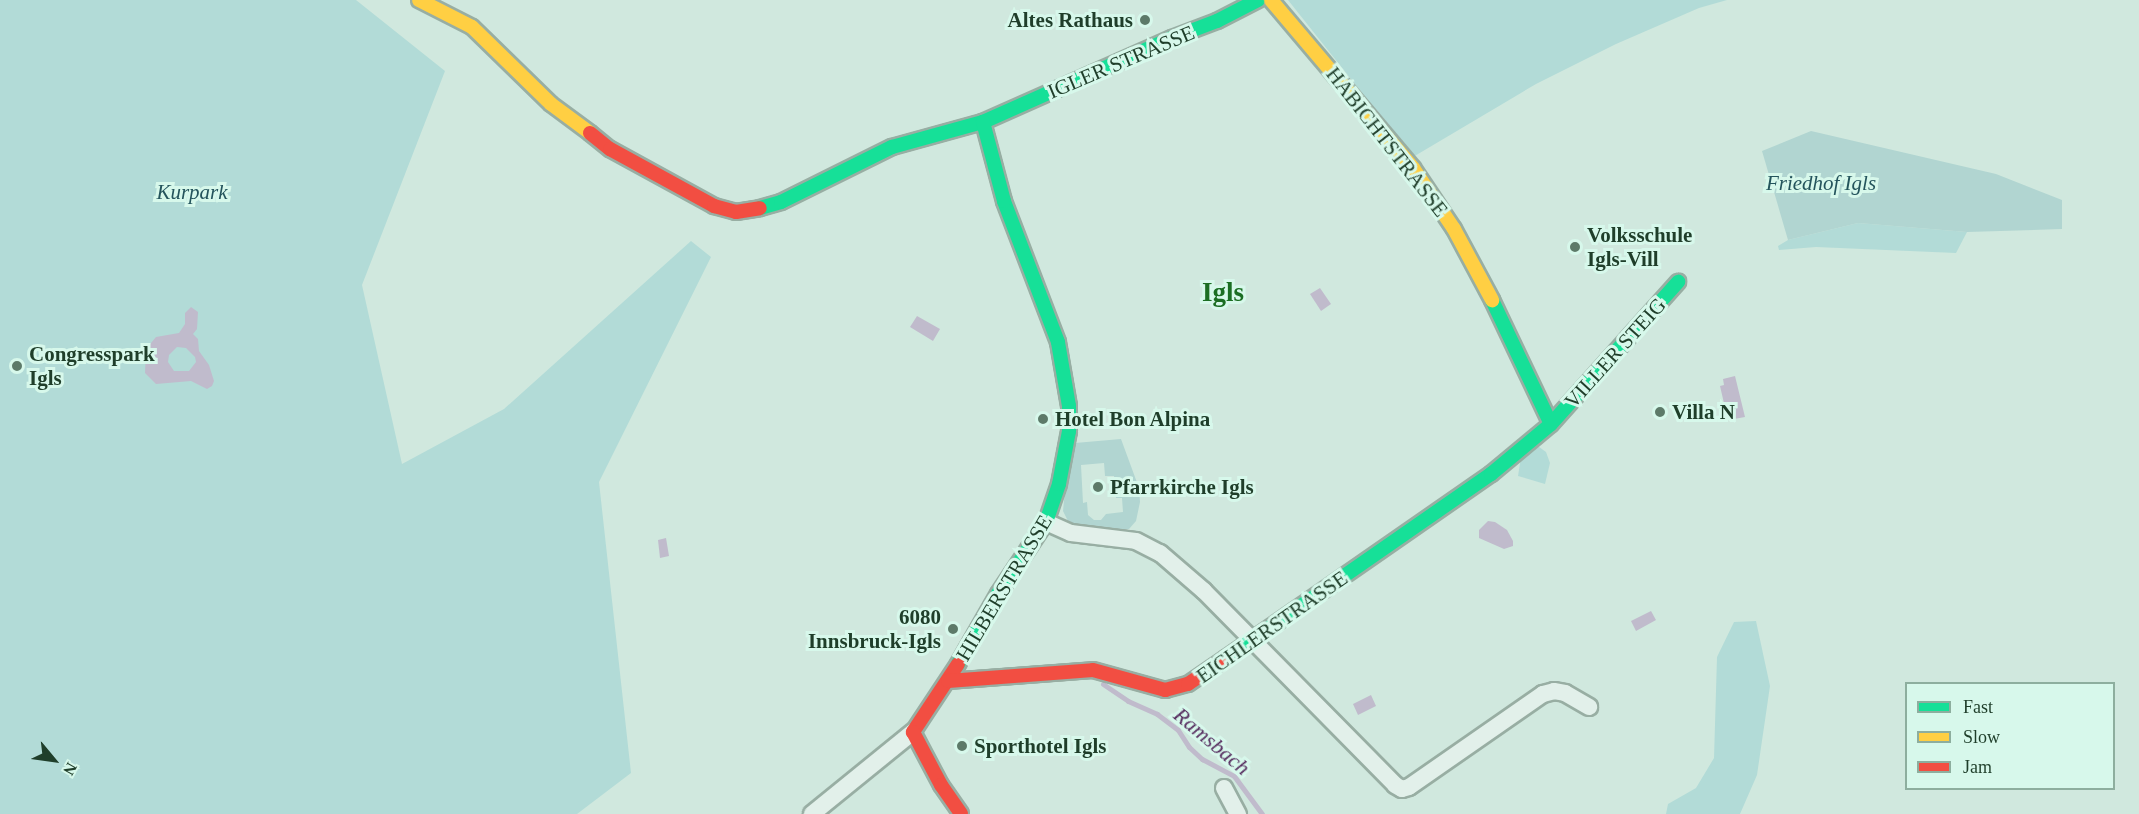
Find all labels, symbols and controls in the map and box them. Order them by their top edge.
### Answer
place label: Altes Rathaus [1008,7,1133,33]
marker: Altes Rathaus [1138,13,1152,27]
street label: IGLER STRASSE [1044,20,1198,104]
street label: HABICHTSTRASSE [1321,62,1453,222]
park label: Friedhof Igls [1766,170,1876,196]
park label: Kurpark [156,179,228,205]
place label: Volksschule Igls-Vill [1587,222,1692,272]
marker: Volksschule Igls-Vill [1568,240,1582,254]
district label: Igls [1202,277,1244,309]
street label: VILLER STEIG [1559,293,1671,413]
place label: Congresspark Igls [29,341,155,391]
marker: Congresspark Igls [10,359,24,373]
place label: Villa N [1672,399,1735,425]
marker: Villa N [1653,405,1667,419]
place label: Hotel Bon Alpina [1055,406,1211,432]
marker: Hotel Bon Alpina [1036,412,1050,426]
place label: Pfarrkirche Igls [1110,474,1254,500]
marker: Pfarrkirche Igls [1091,480,1105,494]
street label: HILBERSTRASSE [951,510,1057,666]
street label: EICHLERSTRASSE [1192,565,1352,689]
place label: 6080 Innsbruck-Igls [808,604,941,654]
marker: 6080 Innsbruck-Igls [946,622,960,636]
legend [1905,682,2115,790]
text: Fast [1963,697,1993,717]
water label: Ramsbach [1168,701,1256,781]
text: Slow [1963,727,2000,747]
north arrow [24,730,84,790]
place label: Sporthotel Igls [974,733,1106,759]
marker: Sporthotel Igls [955,739,969,753]
text: Jam [1963,757,1992,777]
text: N [60,760,80,778]

